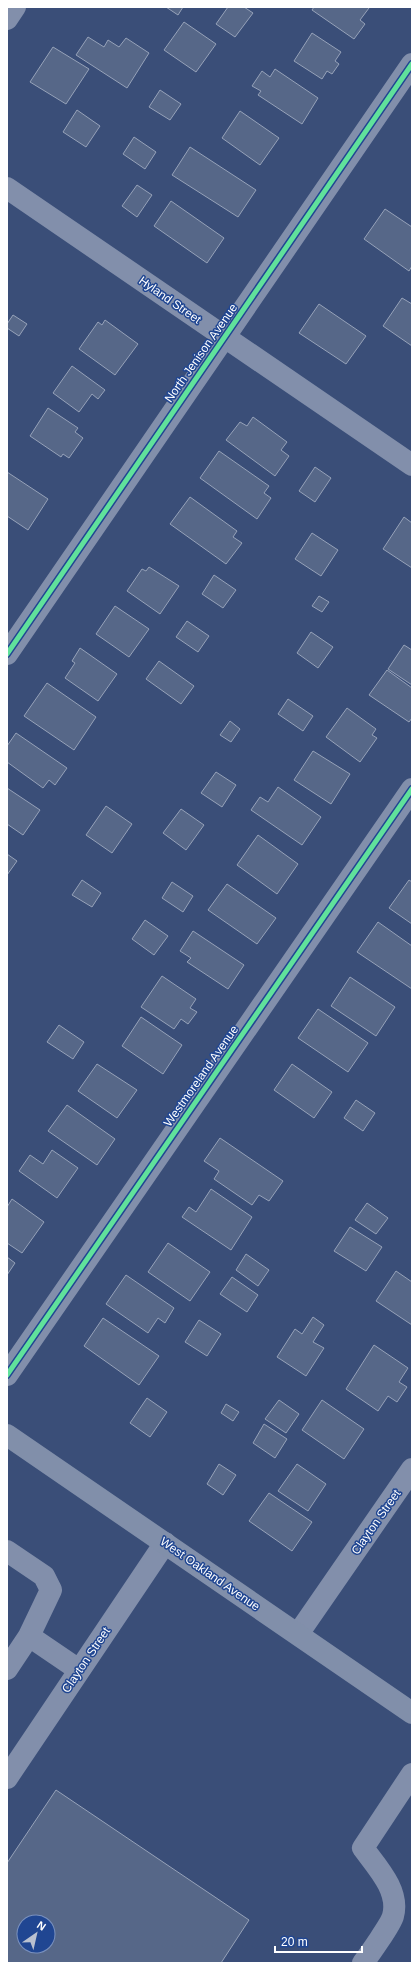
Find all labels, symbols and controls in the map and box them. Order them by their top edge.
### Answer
street label: Hyland Street [136,273,204,327]
street label: North Jenison Avenue [162,301,241,405]
street label: Westmoreland Avenue [161,1022,241,1129]
street label: Clayton Street [348,1486,404,1557]
street label: West Oakland Avenue [158,1534,263,1614]
street label: Clayton Street [59,1624,113,1695]
north arrow [16,1914,56,1954]
text: N [35,1919,48,1933]
scale bar [275,1928,362,1954]
text: 20 m [281,1935,308,1949]

